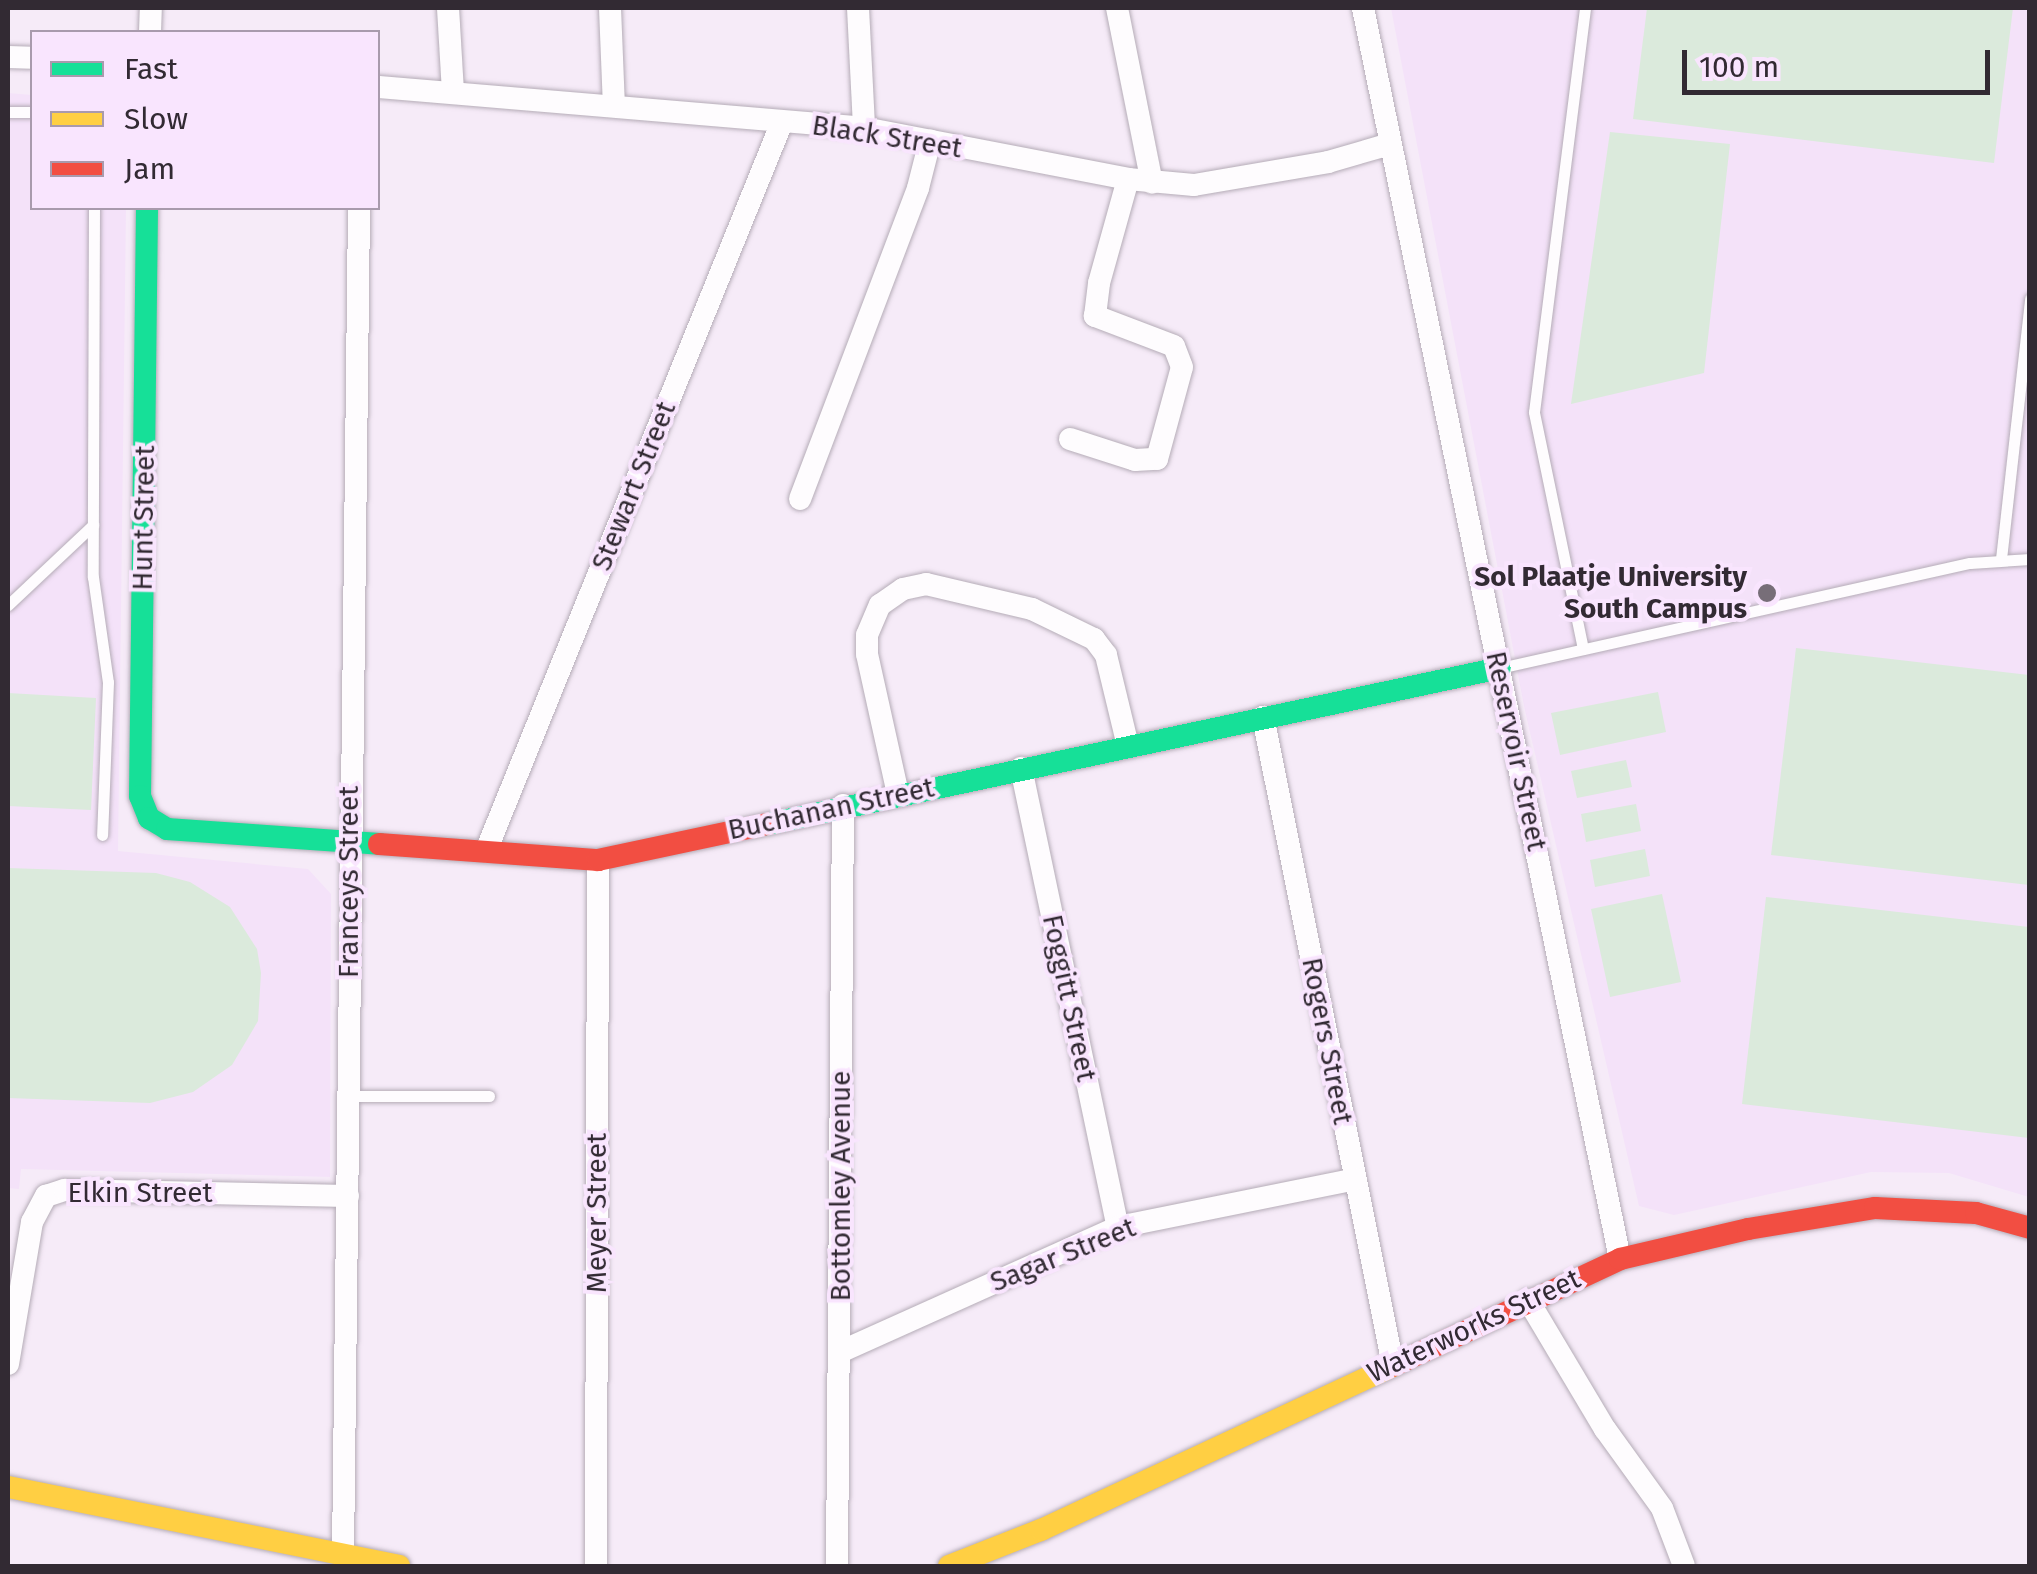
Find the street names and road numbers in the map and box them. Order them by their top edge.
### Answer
street label: Black Street [810,109,964,165]
street label: Stewart Street [585,397,683,575]
street label: Hunt Street [126,445,162,591]
street label: Reservoir Street [1478,648,1554,854]
street label: Buchanan Street [725,771,937,847]
street label: Franceys Street [332,786,366,978]
street label: Foggitt Street [1035,911,1103,1085]
street label: Rogers Street [1294,955,1360,1127]
street label: Bottomley Avenue [824,1071,858,1301]
street label: Meyer Street [580,1133,614,1293]
street label: Elkin Street [67,1176,213,1210]
street label: Sagar Street [985,1211,1141,1299]
street label: Waterworks Street [1362,1262,1586,1390]

